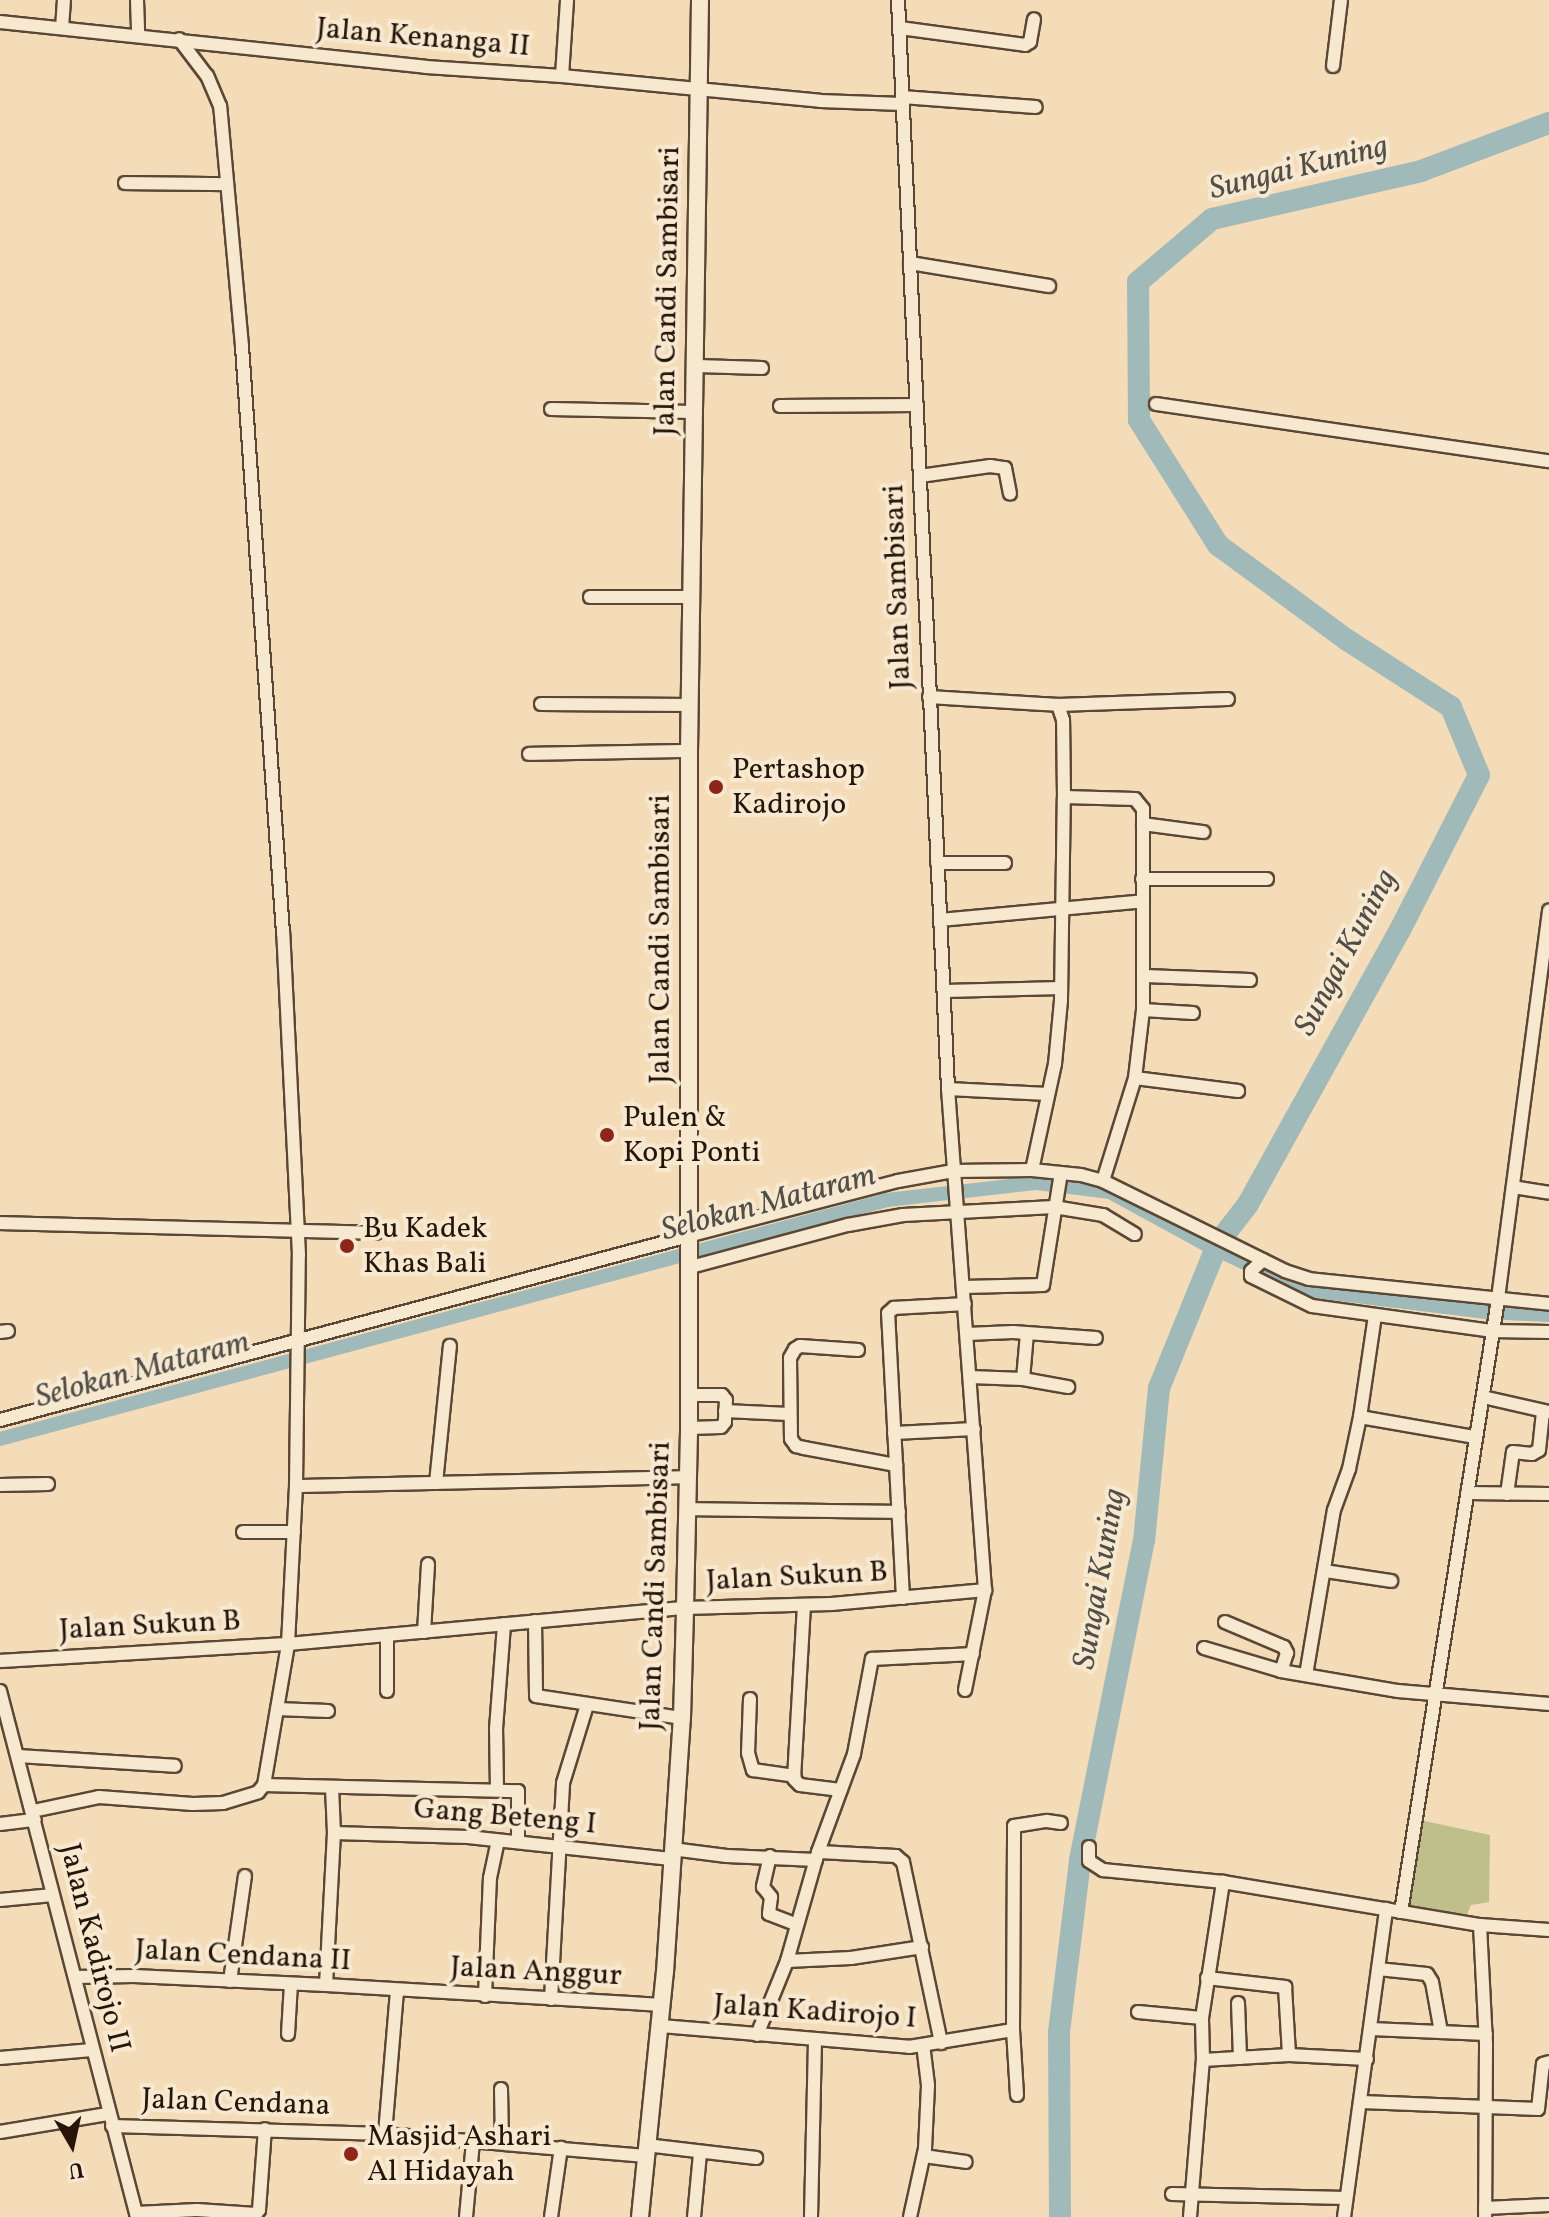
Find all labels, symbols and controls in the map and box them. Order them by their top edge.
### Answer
street label: Jalan Kenanga II [315,11,531,65]
water label: Sungai Kuning [1206,128,1392,210]
street label: Jalan Candi Sambisari [647,146,689,436]
street label: Jalan Sambisari [876,484,920,690]
place label: Pertashop Kadirojo [732,752,865,822]
marker: Pertashop Kadirojo [707,778,725,796]
street label: Jalan Candi Sambisari [643,794,679,1084]
water label: Sungai Kuning [1287,863,1407,1043]
place label: Pulen & Kopi Ponti [623,1100,761,1170]
marker: Pulen & Kopi Ponti [598,1126,616,1144]
water label: Selokan Mataram [658,1157,880,1251]
place label: Bu Kadek Khas Bali [363,1211,487,1282]
marker: Bu Kadek Khas Bali [338,1237,356,1255]
water label: Selokan Mataram [32,1324,254,1418]
street label: Jalan Candi Sambisari [633,1441,679,1731]
water label: Sungai Kuning [1066,1486,1136,1672]
street label: Jalan Sukun B [705,1554,889,1600]
street label: Jalan Sukun B [58,1603,242,1649]
street label: Gang Beteng I [412,1791,598,1843]
street label: Jalan Kadirojo II [51,1840,137,2056]
street label: Jalan Cendana II [134,1932,352,1980]
street label: Jalan Anggur [449,1950,623,1994]
street label: Jalan Kadirojo I [712,1987,918,2037]
street label: Jalan Cendana [141,2082,331,2124]
north arrow [32,2105,112,2185]
place label: Masjid Ashari Al Hidayah [367,2119,552,2190]
marker: Masjid Ashari Al Hidayah [342,2145,360,2163]
text: U [66,2153,86,2186]

